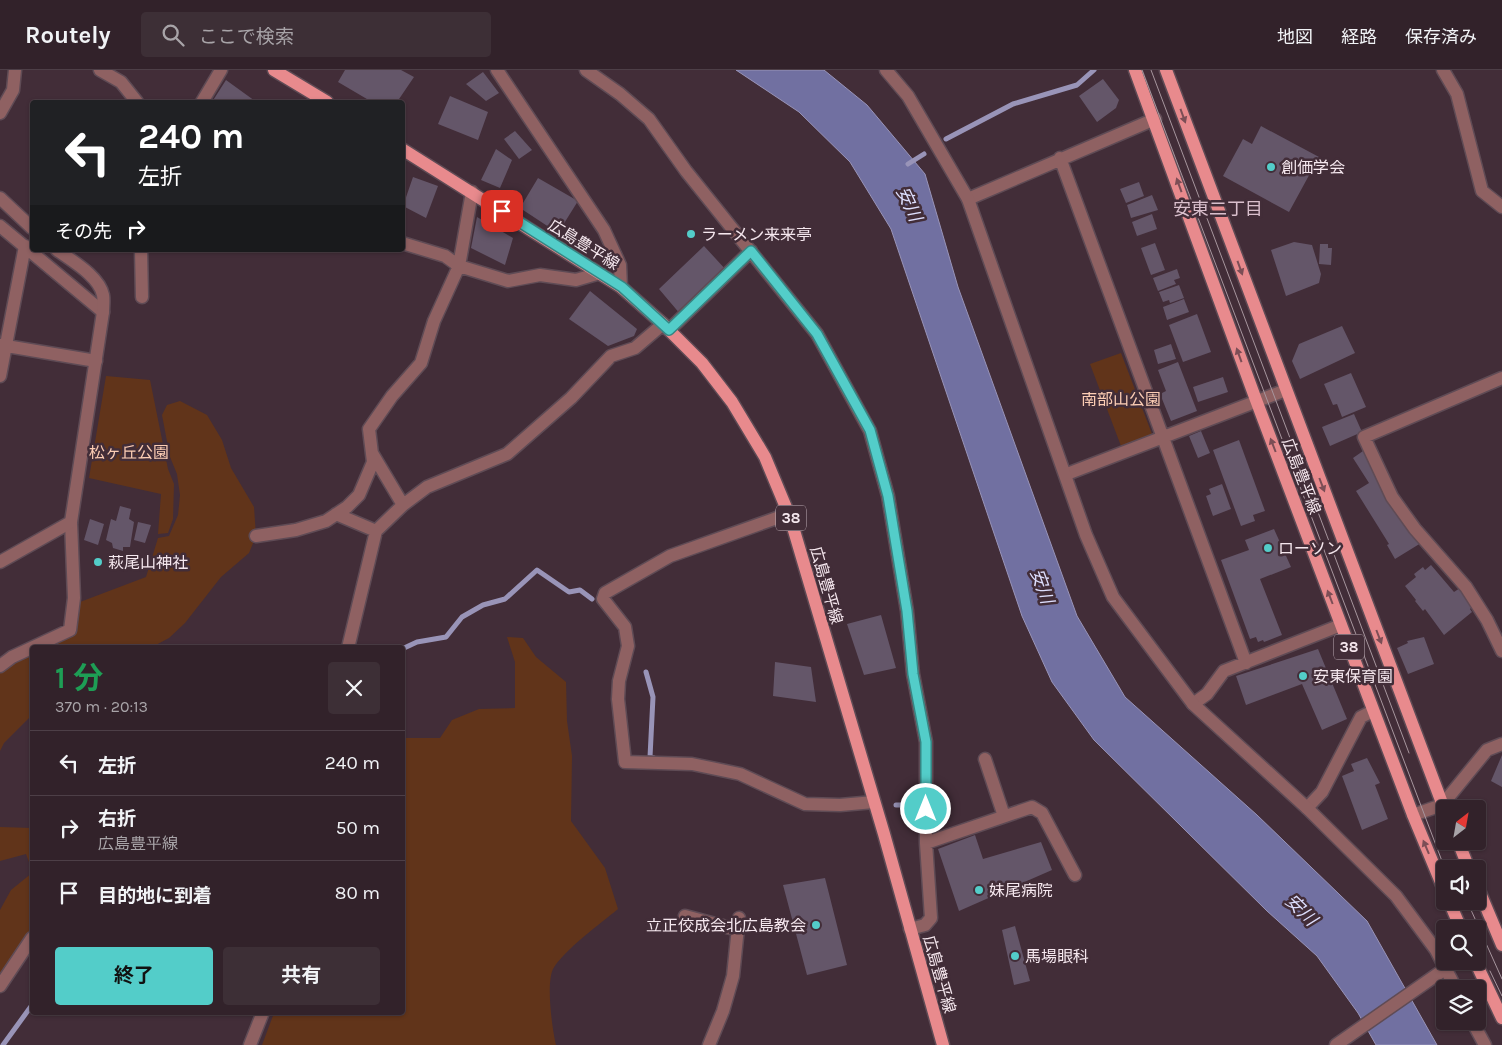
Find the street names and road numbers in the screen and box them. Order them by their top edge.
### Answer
street label: 広島豊平線 [545,215,623,274]
street label: 広島豊平線 [1278,435,1325,517]
road number: 38 [776,506,806,530]
street label: 広島豊平線 [806,544,847,626]
road number: 38 [1334,634,1364,660]
street label: 広島豊平線 [919,933,960,1015]

